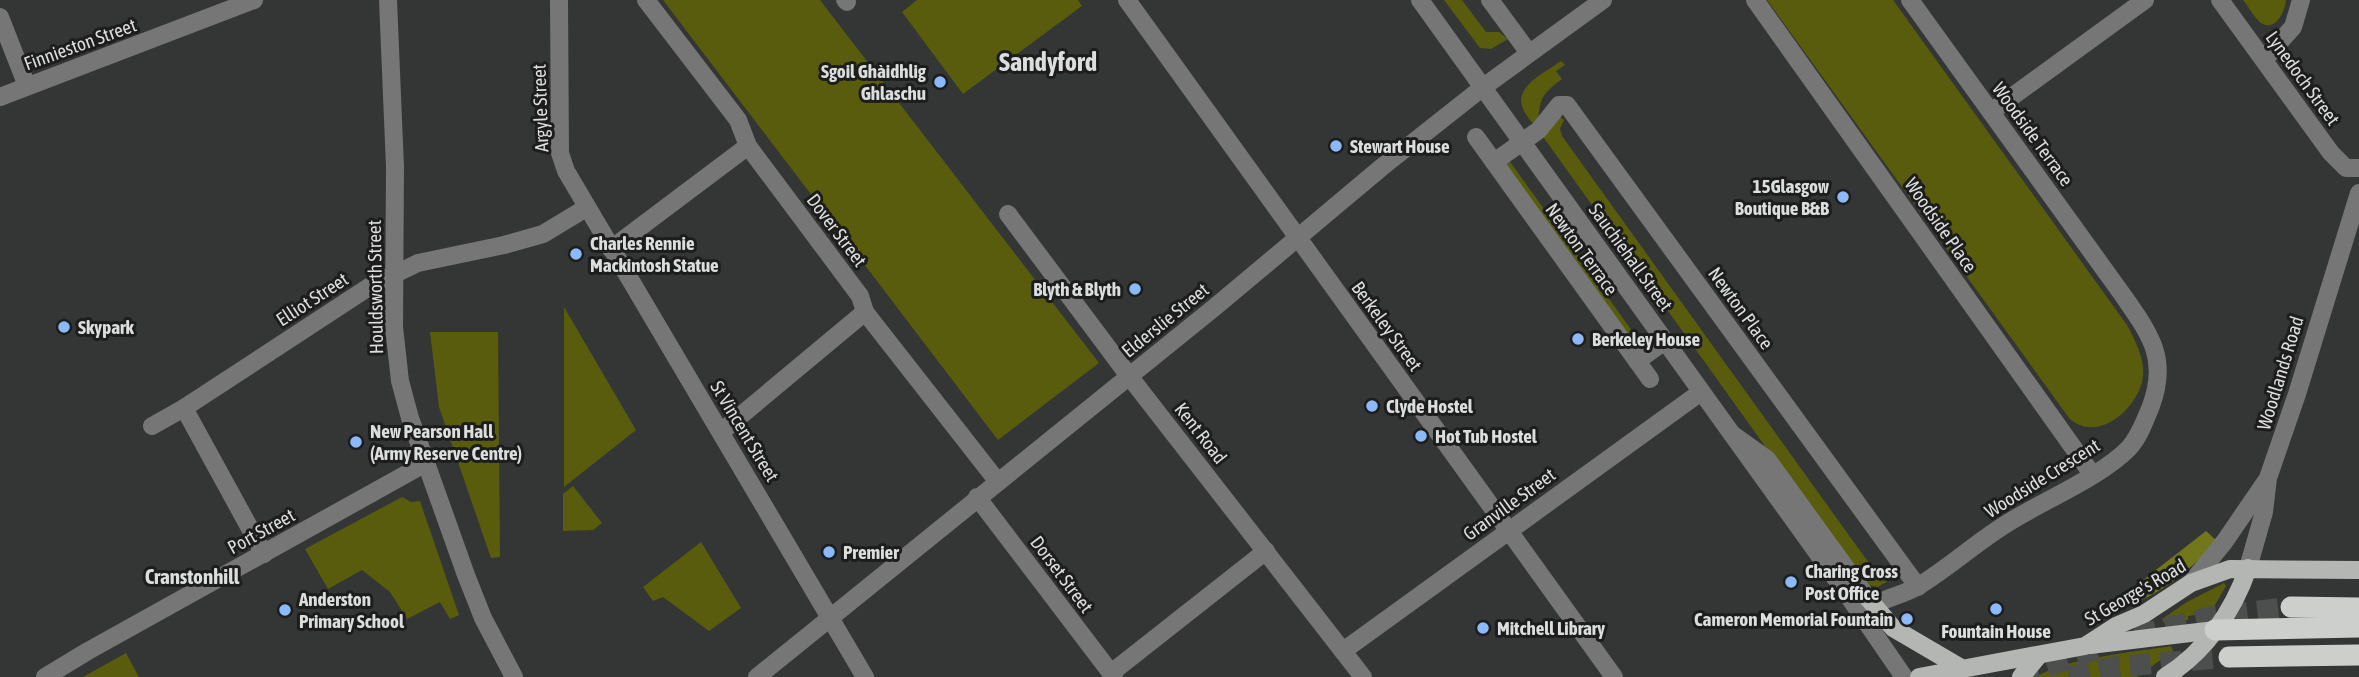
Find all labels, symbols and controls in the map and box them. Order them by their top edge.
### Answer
street label: Finnieston Street [21,14,139,74]
street label: Lynedoch Street [2262,27,2344,129]
district label: Sandyford [999,47,1097,77]
place label: Sgoil Ghàidhlig Ghlaschu [821,60,927,104]
street label: Argyle Street [527,64,553,152]
marker: Sgoil Ghàidhlig Ghlaschu [932,74,948,90]
street label: Woodside Terrace [1988,78,2078,190]
place label: Stewart House [1350,135,1450,157]
marker: Stewart House [1328,138,1344,154]
street label: Woodside Place [1900,174,1982,276]
place label: 15Glasgow Boutique B&B [1735,175,1830,219]
street label: Dover Street [802,189,872,271]
marker: 15Glasgow Boutique B&B [1835,189,1851,205]
street label: Newton Terrace [1541,199,1623,299]
street label: Sauchiehall Street [1585,199,1677,315]
street label: Houldsworth Street [363,220,387,354]
place label: Charles Rennie Mackintosh Statue [590,232,719,276]
marker: Charles Rennie Mackintosh Statue [568,246,584,262]
street label: Newton Place [1704,263,1778,353]
street label: Elliot Street [272,268,352,330]
street label: Berkeley Street [1347,277,1427,375]
place label: Blyth & Blyth [1033,278,1121,300]
street label: Elderslie Street [1117,278,1213,362]
marker: Blyth & Blyth [1127,281,1143,297]
street label: Woodlands Road [2252,313,2308,433]
place label: Skypark [78,316,135,338]
marker: Skypark [56,319,72,335]
place label: Berkeley House [1592,328,1700,350]
marker: Berkeley House [1570,331,1586,347]
street label: St Vincent Street [706,377,784,485]
place label: Clyde Hostel [1386,395,1474,417]
street label: Kent Road [1170,398,1232,468]
marker: Clyde Hostel [1364,398,1380,414]
place label: New Pearson Hall (Army Reserve Centre) [370,420,522,464]
place label: Hot Tub Hostel [1435,425,1538,447]
marker: Hot Tub Hostel [1413,428,1429,444]
marker: New Pearson Hall (Army Reserve Centre) [348,434,364,450]
street label: Woodside Crescent [1981,434,2103,522]
street label: Granville Street [1459,463,1559,545]
street label: Port Street [224,504,298,558]
street label: Dorset Street [1026,531,1098,617]
place label: Premier [843,541,899,563]
marker: Premier [821,544,837,560]
street label: St George's Road [2080,554,2190,630]
place label: Charing Cross Post Office [1805,560,1898,604]
district label: Cranstonhill [145,564,240,588]
marker: Charing Cross Post Office [1783,574,1799,590]
place label: Anderston Primary School [298,588,405,632]
marker: Fountain House [1988,601,2004,617]
marker: Anderston Primary School [277,602,293,618]
place label: Cameron Memorial Fountain [1694,608,1893,630]
marker: Cameron Memorial Fountain [1899,611,1915,627]
place label: Mitchell Library [1497,617,1605,639]
marker: Mitchell Library [1475,620,1491,636]
place label: Fountain House [1941,620,2051,642]

